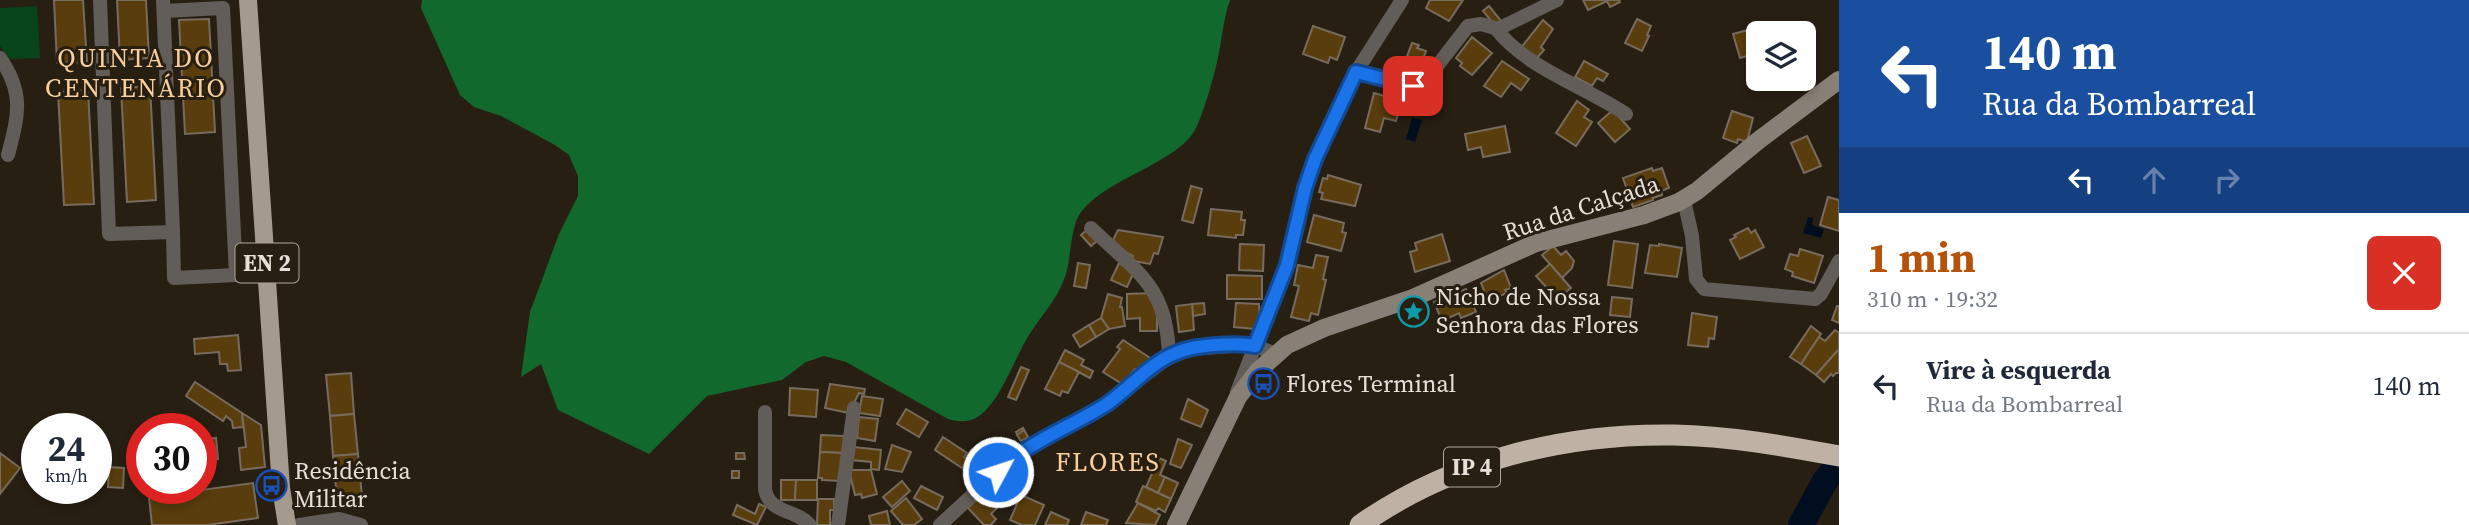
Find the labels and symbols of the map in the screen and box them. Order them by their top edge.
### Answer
district label: QUINTA DO CENTENÁRIO [45,40,227,106]
pin [1383,56,1443,116]
street label: Rua da Calçada [1499,167,1664,248]
road number: EN 2 [236,244,298,282]
place label: Nicho de Nossa Senhora das Flores [1436,280,1639,341]
place icon: Nicho de Nossa Senhora das Flores [1396,294,1430,328]
bus stop icon: Flores Terminal [1246,367,1280,401]
place label: Flores Terminal [1286,367,1456,400]
speed limit sign: 30 [126,413,217,504]
position arrow [961,435,1035,509]
district label: FLORES [1055,444,1161,480]
road number: IP 4 [1444,447,1500,486]
place label: Residência Militar [294,454,411,515]
bus stop icon: Residência Militar [254,468,288,502]

